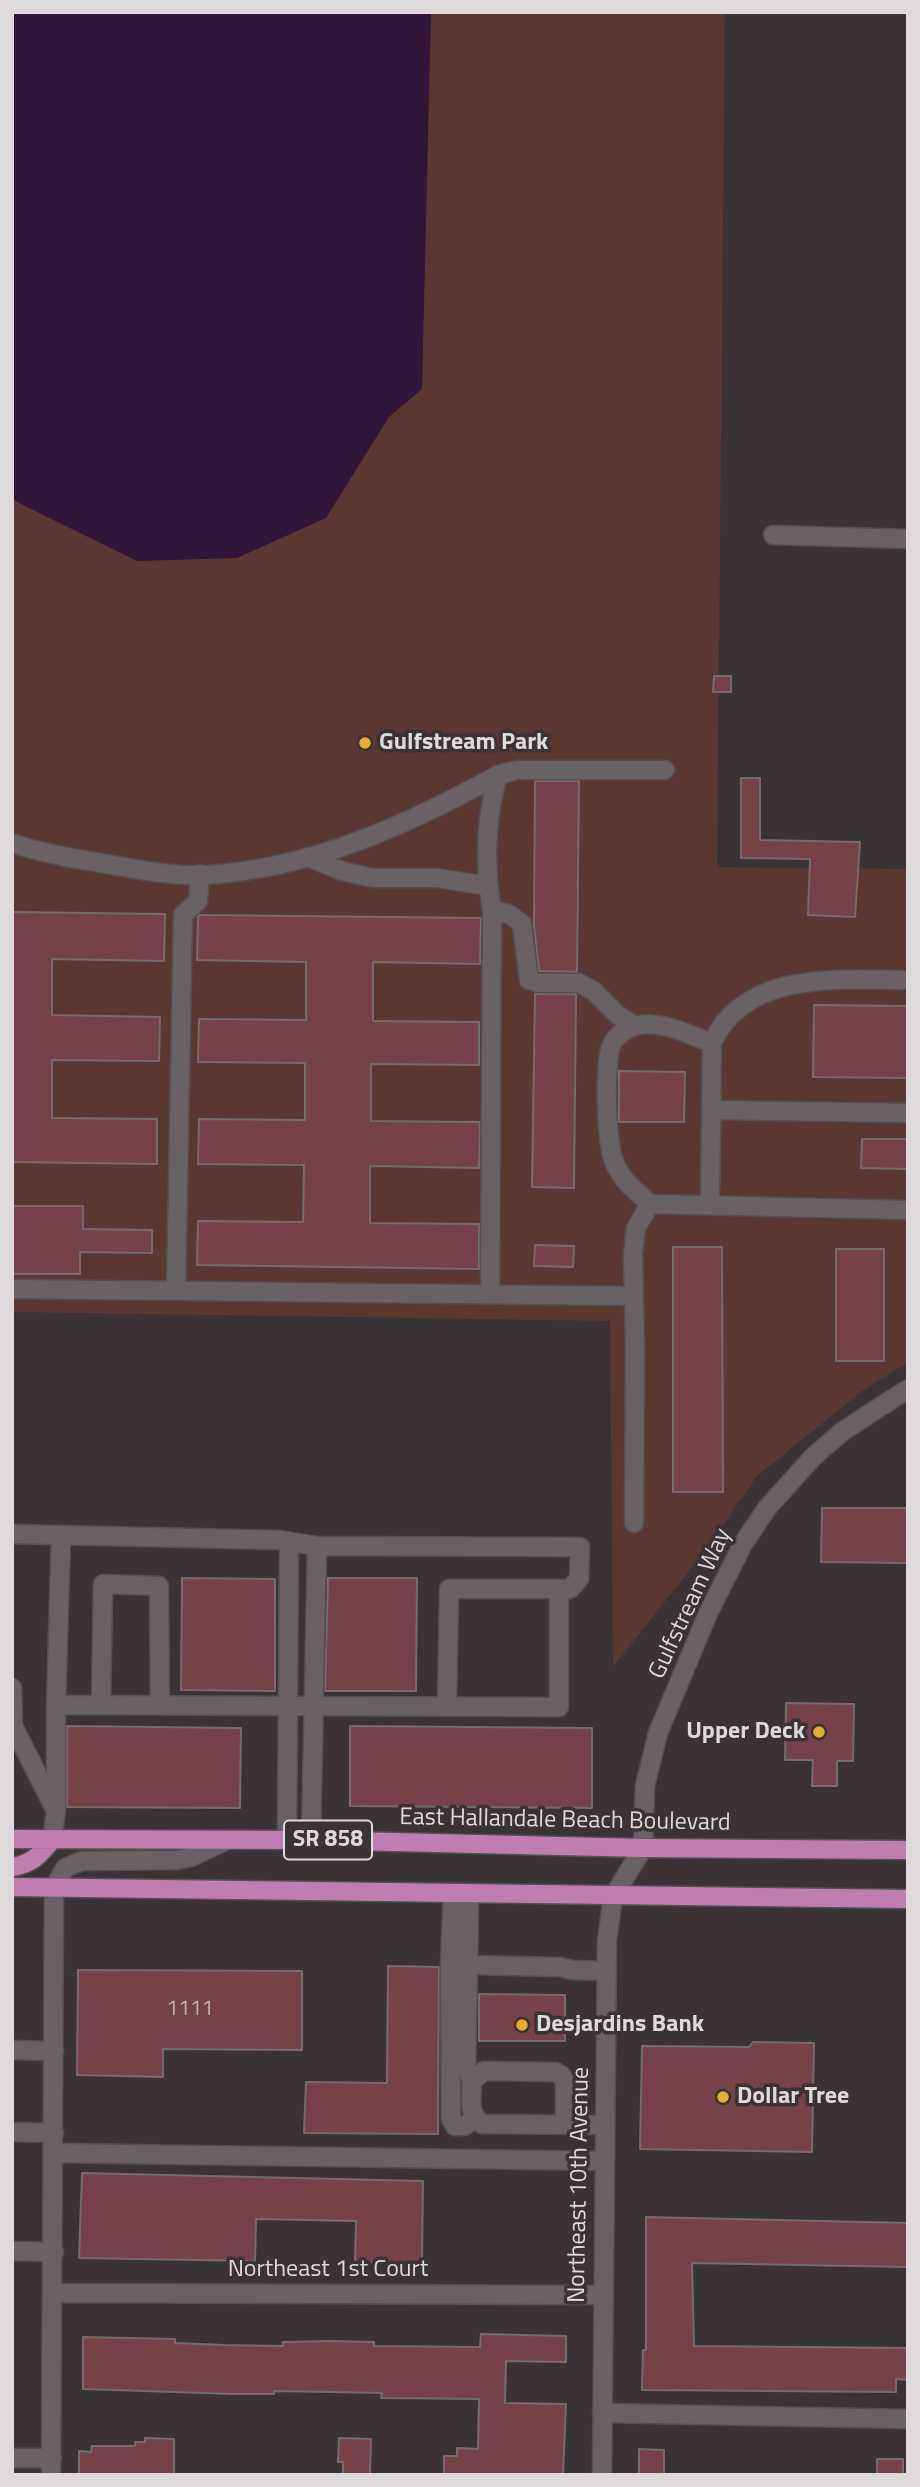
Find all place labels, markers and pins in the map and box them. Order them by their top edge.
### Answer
place label: Gulfstream Park [379,729,548,757]
marker: Gulfstream Park [357,735,373,751]
place label: Upper Deck [686,1718,805,1746]
marker: Upper Deck [811,1724,827,1740]
place label: Desjardins Bank [536,2011,704,2039]
marker: Desjardins Bank [514,2017,530,2033]
place label: Dollar Tree [737,2083,849,2111]
marker: Dollar Tree [715,2089,731,2105]

